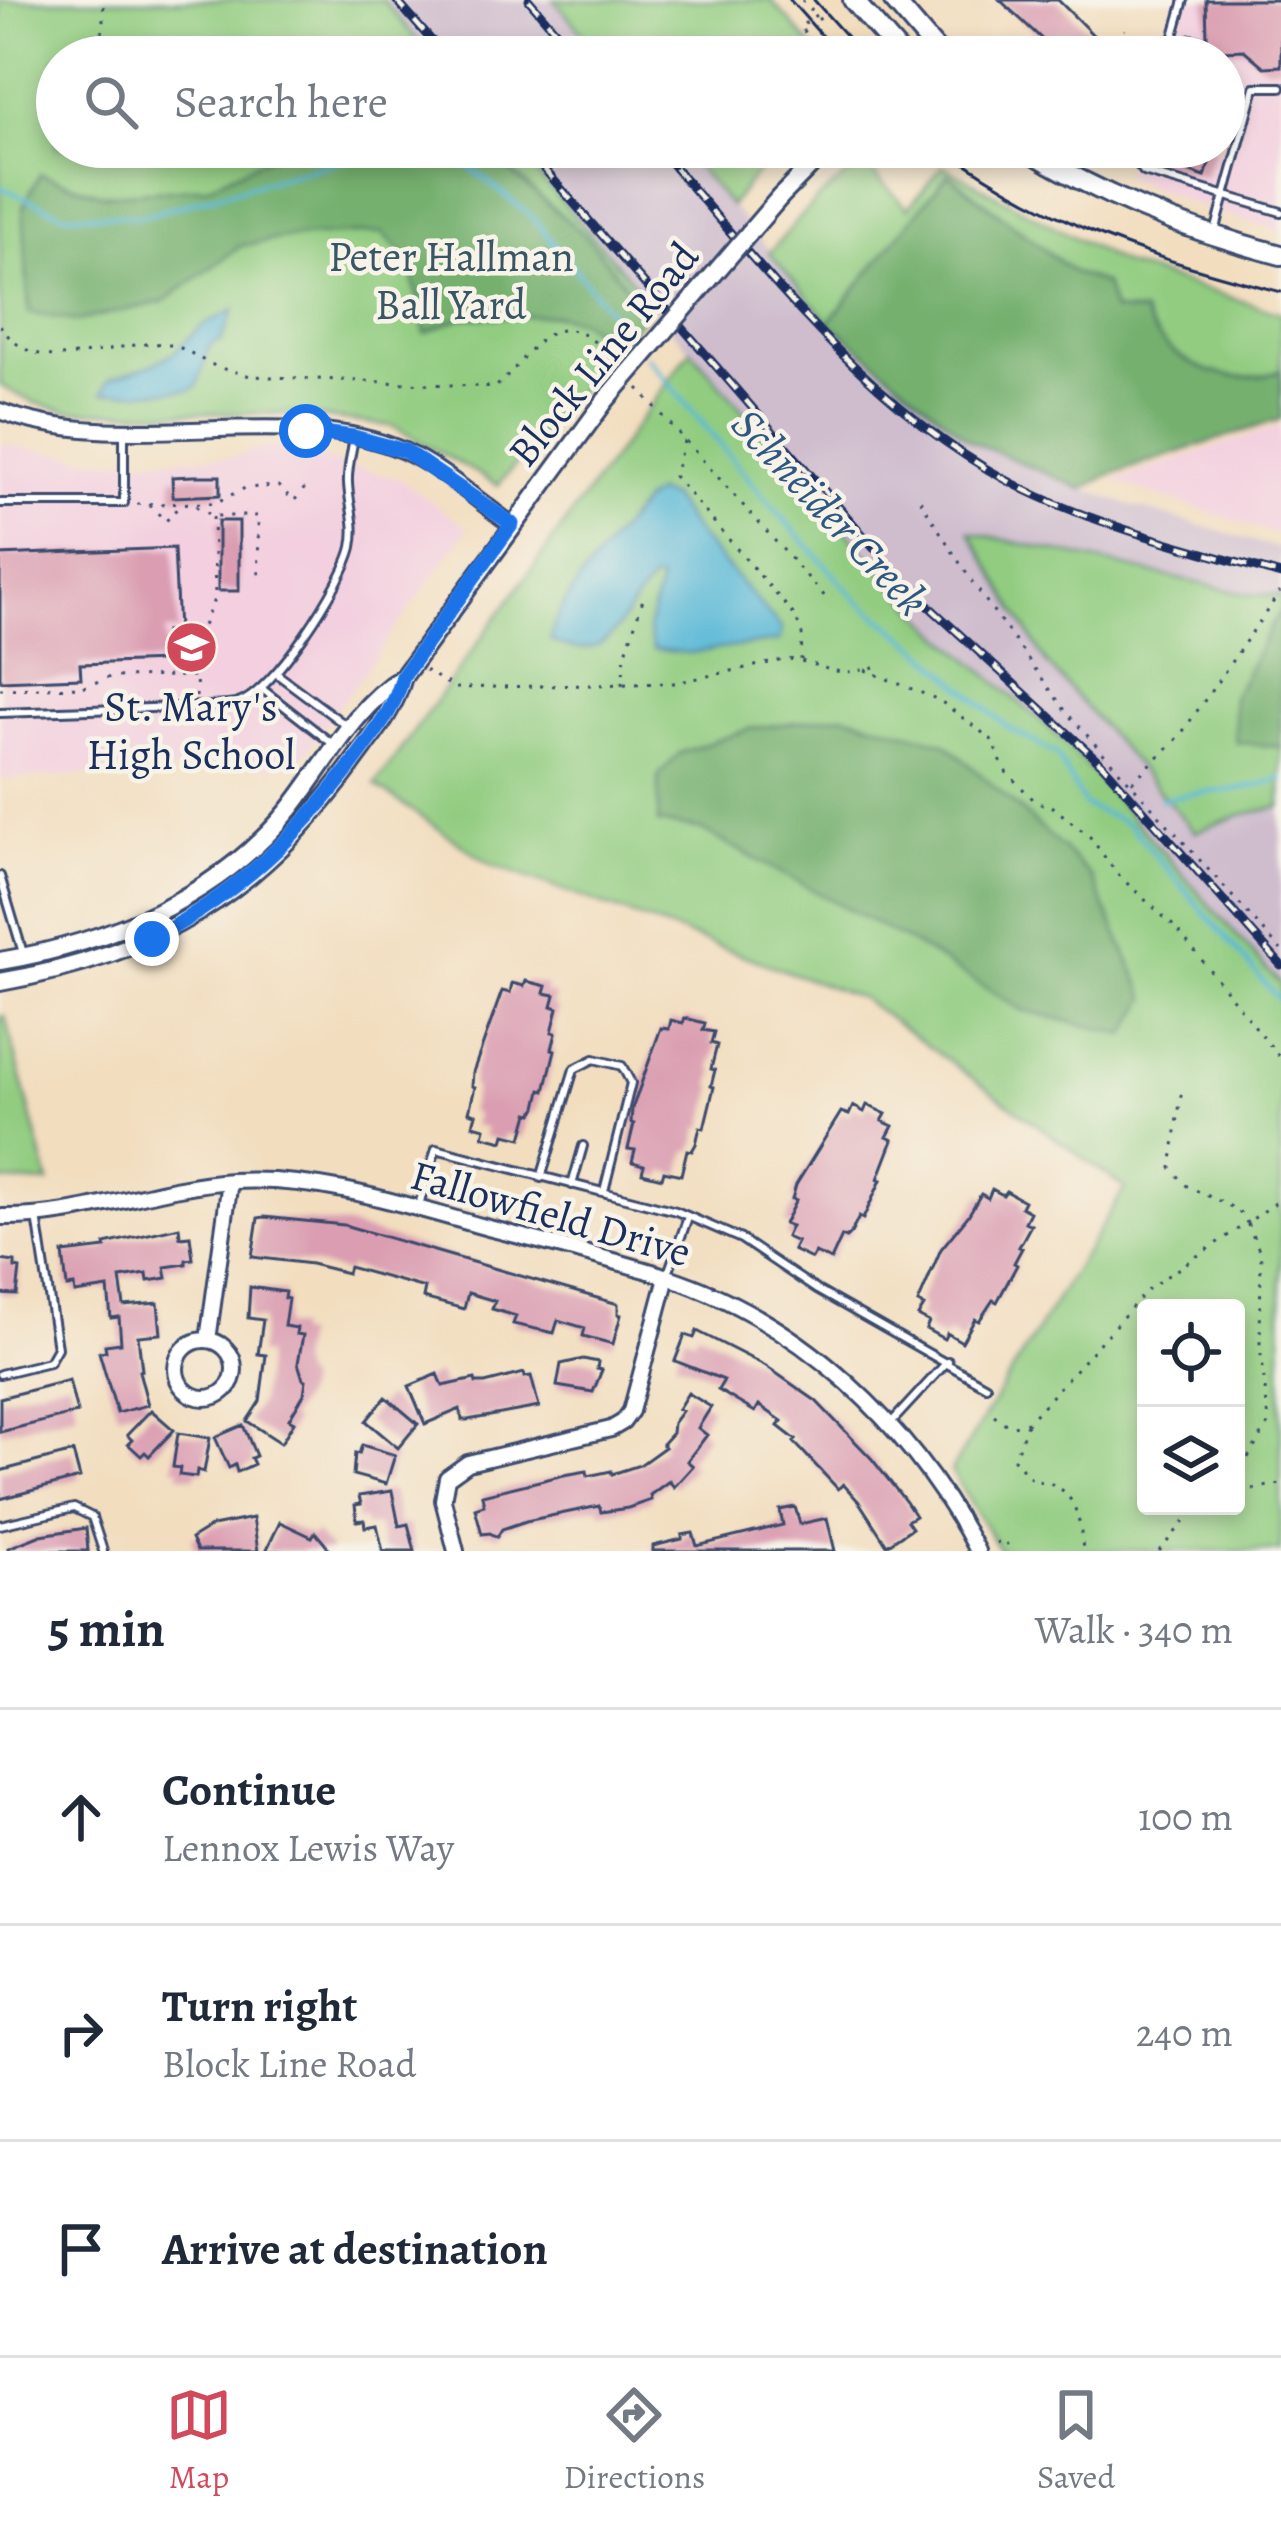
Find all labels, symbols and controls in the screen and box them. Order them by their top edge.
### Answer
search box [36,36,1245,168]
icon: search [78,69,144,135]
text: Search here [174,71,388,133]
park label: Peter Hallman Ball Yard [328,228,574,333]
street label: Block Line Road [495,229,712,478]
water label: Schneider Creek [717,394,943,630]
route start [279,404,333,458]
school or university icon: St. Mary's High School [163,619,219,675]
place label: St. Mary's High School [87,678,295,783]
route end [125,912,179,966]
street label: Fallowfield Drive [404,1146,698,1280]
map controls [1137,1299,1245,1515]
button: locate [1137,1299,1245,1407]
button: layers [1137,1407,1245,1515]
text: 5 min [48,1594,165,1664]
text: Walk · 340 m [1035,1603,1233,1656]
text: Continue [162,1759,336,1821]
icon: ahead [48,1784,114,1850]
text: 100 m [1138,1790,1233,1843]
text: Lennox Lewis Way [162,1821,454,1874]
text: Turn right [162,1975,357,2037]
icon: right [48,2000,114,2066]
text: 240 m [1136,2006,1233,2059]
text: Block Line Road [162,2037,416,2090]
icon: arrive [48,2216,114,2282]
text: Arrive at destination [162,2218,548,2280]
tab: Map [166,2382,232,2499]
tab: Directions [564,2382,705,2499]
tab: Saved [1037,2382,1115,2499]

